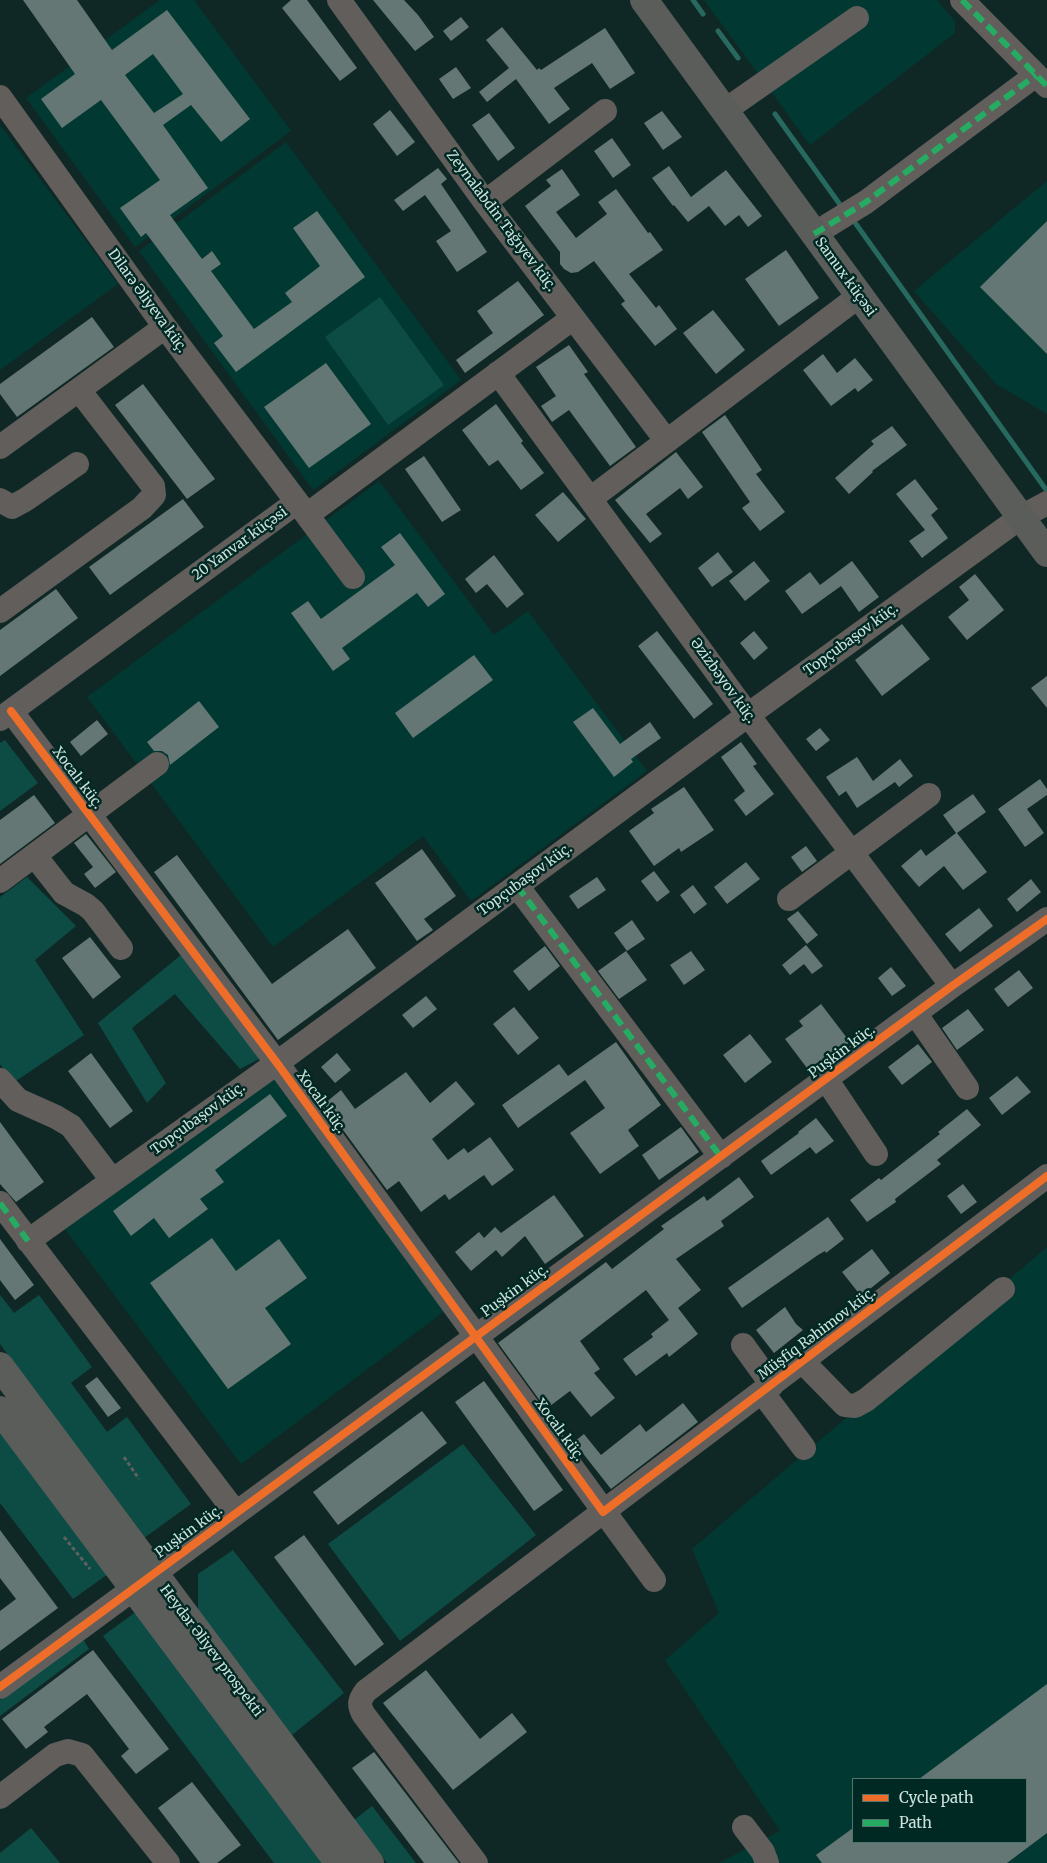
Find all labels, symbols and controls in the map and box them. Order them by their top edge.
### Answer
street label: Zeynalabdin Tağıyev küç. [443,147,559,295]
street label: Samux küçəsi [811,234,879,320]
street label: Dilarə Əliyeva küç. [104,246,190,356]
street label: 20 Yanvar küçəsi [189,504,291,584]
street label: Topçubaşov küç. [801,600,901,680]
street label: Əzizbəyov küç. [687,636,759,726]
street label: Xocalı küç. [48,744,106,812]
street label: Topçubaşov küç. [475,840,575,920]
street label: Puşkin küç. [806,1022,878,1082]
street label: Xocalı küç. [293,1068,349,1136]
street label: Topçubaşov küç. [148,1079,248,1159]
street label: Puşkin küç. [478,1261,552,1321]
street label: Müşfiq Rəhimov küç. [755,1284,879,1384]
street label: Xocalı küç. [531,1396,587,1464]
street label: Puşkin küç. [152,1502,226,1562]
street label: Heydər Əliyev prospekti [156,1582,266,1720]
legend [852,1778,1027,1843]
text: Cycle path [899,1788,974,1807]
text: Path [899,1813,932,1832]

